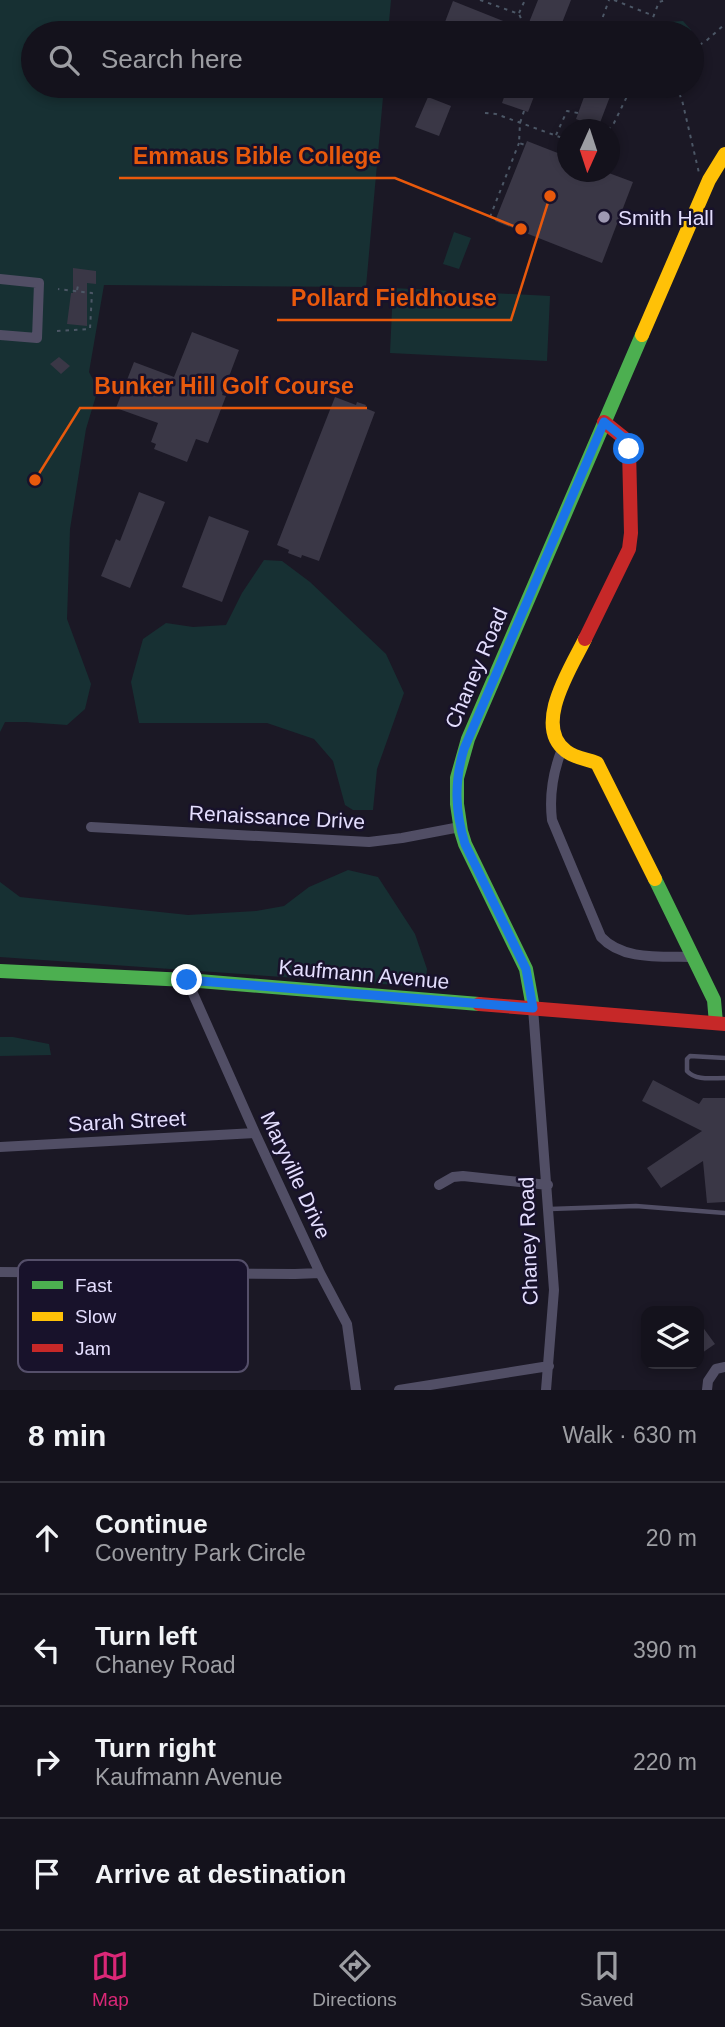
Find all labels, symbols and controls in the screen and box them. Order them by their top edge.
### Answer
search box [21,21,704,98]
icon: search [45,41,83,79]
text: Search here [101,44,243,74]
north arrow [557,119,620,182]
callout: Emmaus Bible College [119,134,395,178]
text: Emmaus Bible College [133,143,381,169]
place label: Smith Hall [618,206,714,229]
marker: Smith Hall [596,209,612,225]
callout: Pollard Fieldhouse [277,276,511,320]
text: Pollard Fieldhouse [291,285,497,311]
callout: Bunker Hill Golf Course [80,364,367,408]
text: Bunker Hill Golf Course [94,373,354,399]
route start [613,433,644,464]
street label: Chaney Road [440,604,512,732]
street label: Renaissance Drive [188,801,366,833]
street label: Kaufmann Avenue [278,955,450,993]
route end [171,964,202,995]
street label: Sarah Street [68,1106,187,1136]
street label: Maryville Drive [256,1108,336,1242]
street label: Chaney Road [514,1176,542,1306]
legend [18,1260,248,1372]
text: Fast [75,1275,113,1296]
text: Slow [75,1306,116,1327]
map controls [641,1306,704,1369]
button: layers [641,1306,704,1369]
text: Jam [75,1338,111,1359]
text: 8 min [28,1419,106,1452]
text: Walk · 630 m [562,1422,697,1448]
text: Continue [95,1509,208,1539]
icon: ahead [28,1519,66,1557]
text: 20 m [646,1525,697,1551]
text: Coventry Park Circle [95,1540,306,1566]
text: Turn left [95,1621,197,1651]
icon: left [28,1631,66,1669]
text: 390 m [633,1637,697,1663]
text: Chaney Road [95,1652,236,1678]
text: Turn right [95,1733,216,1763]
icon: right [28,1743,66,1781]
text: 220 m [633,1749,697,1775]
text: Kaufmann Avenue [95,1764,283,1790]
icon: arrive [28,1855,66,1893]
text: Arrive at destination [95,1859,346,1889]
tab: Map [91,1947,129,2011]
tab: Directions [312,1947,397,2011]
tab: Saved [580,1947,634,2011]

